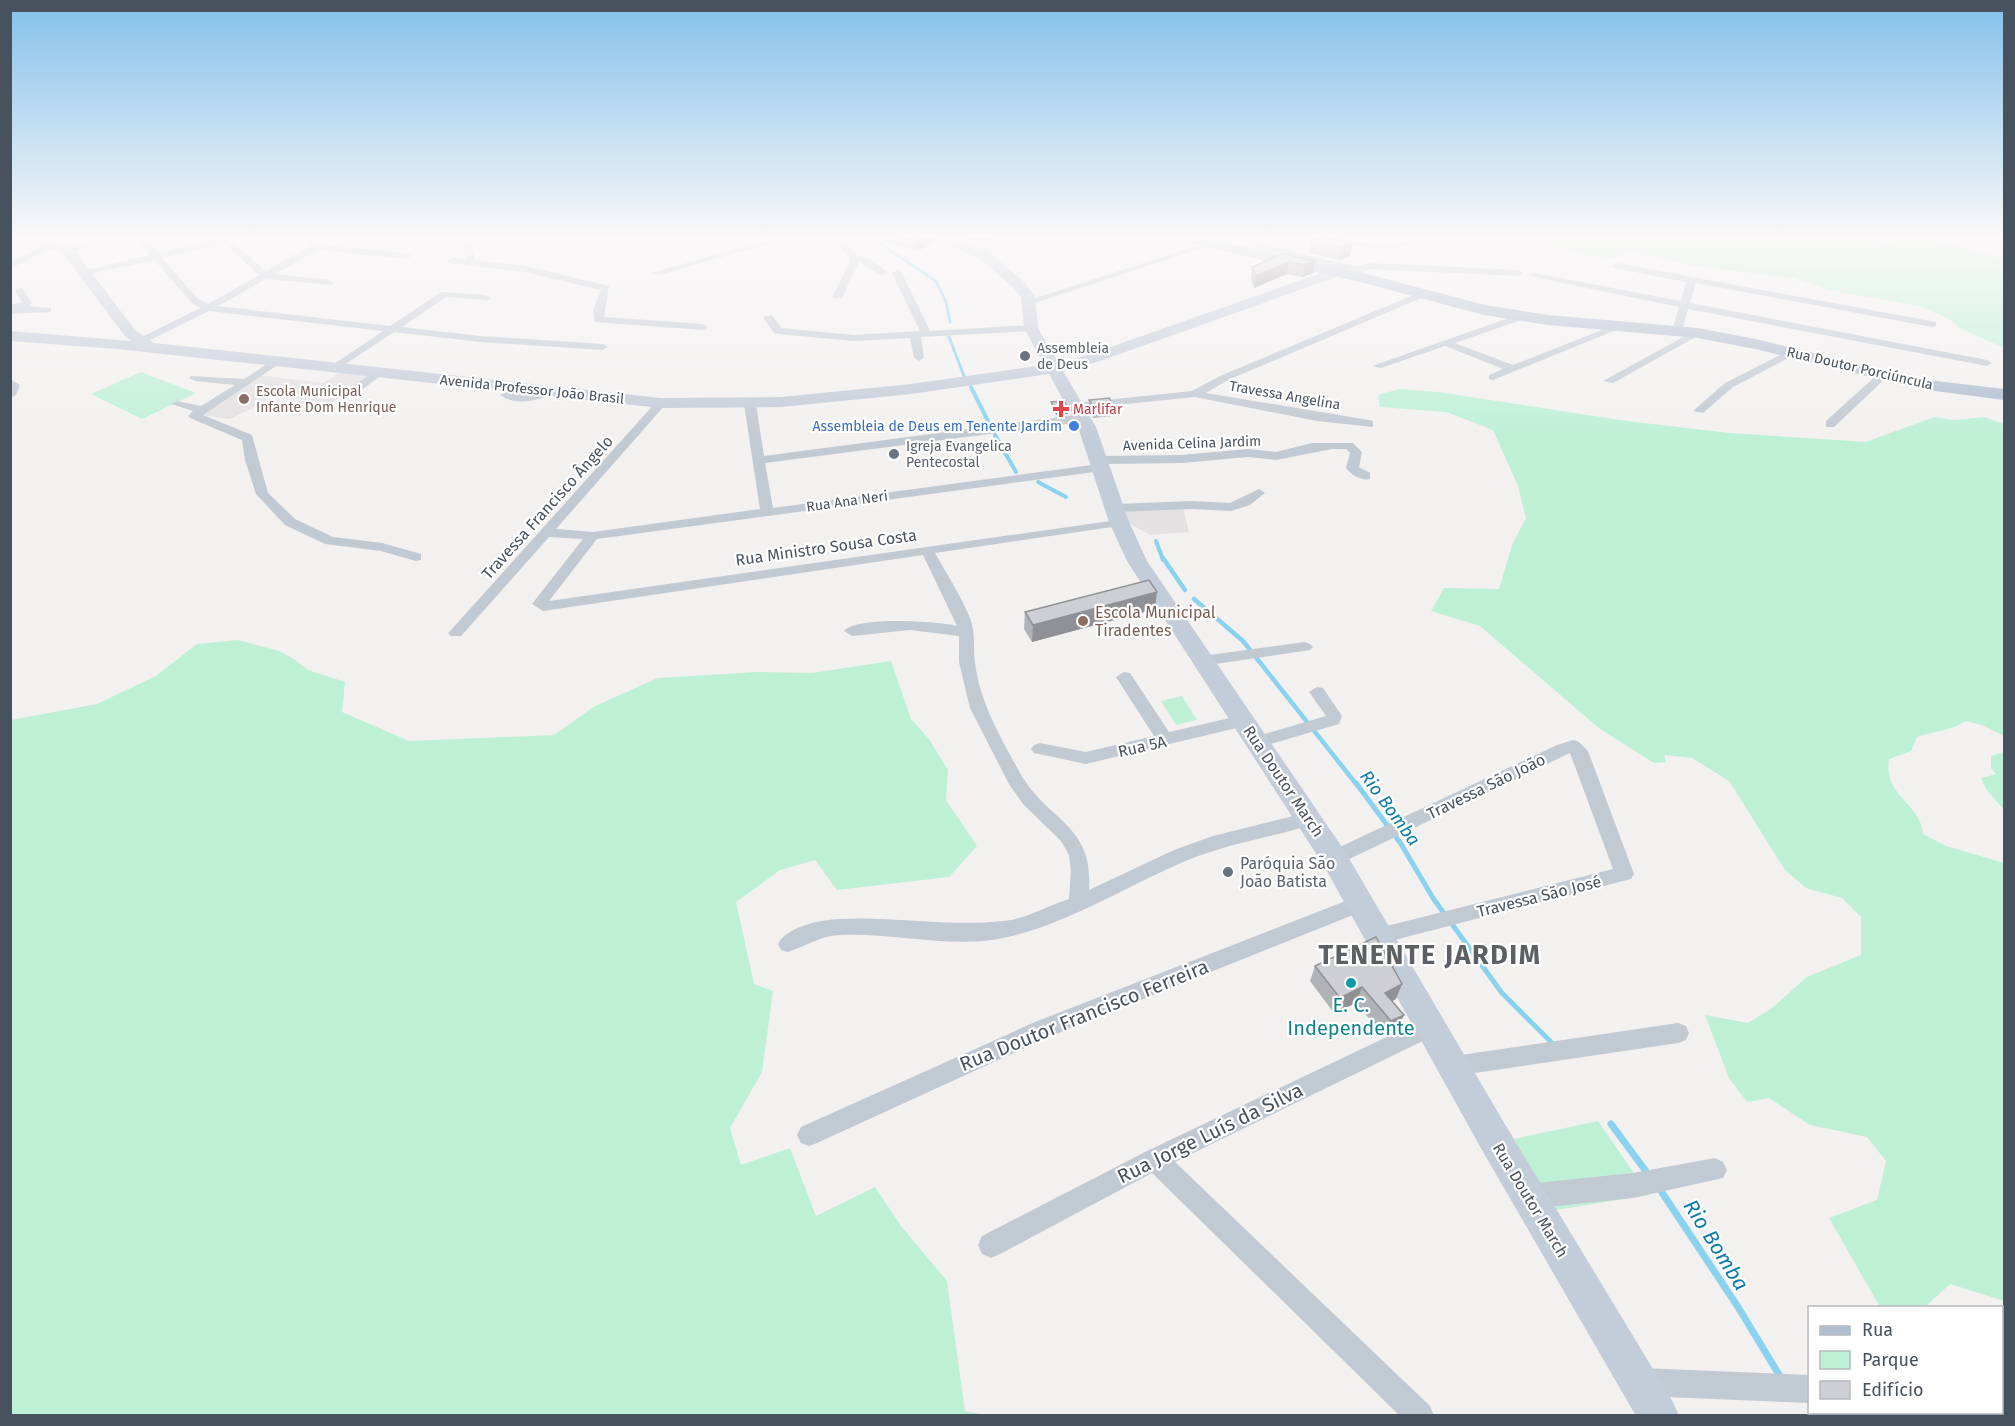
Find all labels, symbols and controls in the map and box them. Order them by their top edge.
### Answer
place label: Assembleia de Deus [1037,340,1109,373]
street label: Rua Doutor Porciúncula [1785,343,1935,394]
marker: Assembleia de Deus [1018,349,1032,363]
street label: Avenida Professor João Brasil [439,371,625,408]
street label: Travessa Angelina [1228,377,1342,414]
place label: Escola Municipal Infante Dom Henrique [256,383,396,416]
marker: Escola Municipal Infante Dom Henrique [237,392,251,406]
place label: Marlifar [1073,401,1123,418]
marker: Marlifar [1054,402,1068,416]
place label: Assembleia de Deus em Tenente Jardim [813,418,1062,435]
marker: Assembleia de Deus em Tenente Jardim [1067,419,1081,433]
street label: Travessa Francisco Ângelo [477,431,617,583]
street label: Avenida Celina Jardim [1123,433,1261,454]
place label: Igreja Evangelica Pentecostal [906,438,1012,471]
marker: Igreja Evangelica Pentecostal [887,447,901,461]
street label: Rua Ana Neri [805,487,889,516]
street label: Rua Ministro Sousa Costa [734,525,918,570]
place label: Escola Municipal Tiradentes [1095,603,1216,640]
marker: Escola Municipal Tiradentes [1076,614,1090,628]
street label: Rua Doutor March [1239,722,1328,841]
street label: Rua 5A [1116,732,1169,761]
street label: Travessa São João [1424,750,1548,823]
water label: Rio Bomba [1355,766,1425,850]
place label: Paróquia São João Batista [1240,854,1335,891]
marker: Paróquia São João Batista [1221,865,1235,879]
street label: Travessa São José [1475,872,1603,921]
district label: TENENTE JARDIM [1319,939,1541,971]
street label: Rua Doutor Francisco Ferreira [956,954,1212,1076]
marker: E. C. Independente [1344,976,1358,990]
place label: E. C. Independente [1287,993,1415,1040]
street label: Rua Jorge Luís da Silva [1113,1078,1307,1188]
street label: Rua Doutor March [1489,1140,1572,1261]
water label: Rio Bomba [1678,1195,1754,1295]
legend [1808,1306,2003,1414]
text: Rua [1862,1319,1893,1341]
text: Parque [1862,1349,1919,1371]
text: Edifício [1862,1379,1924,1401]

